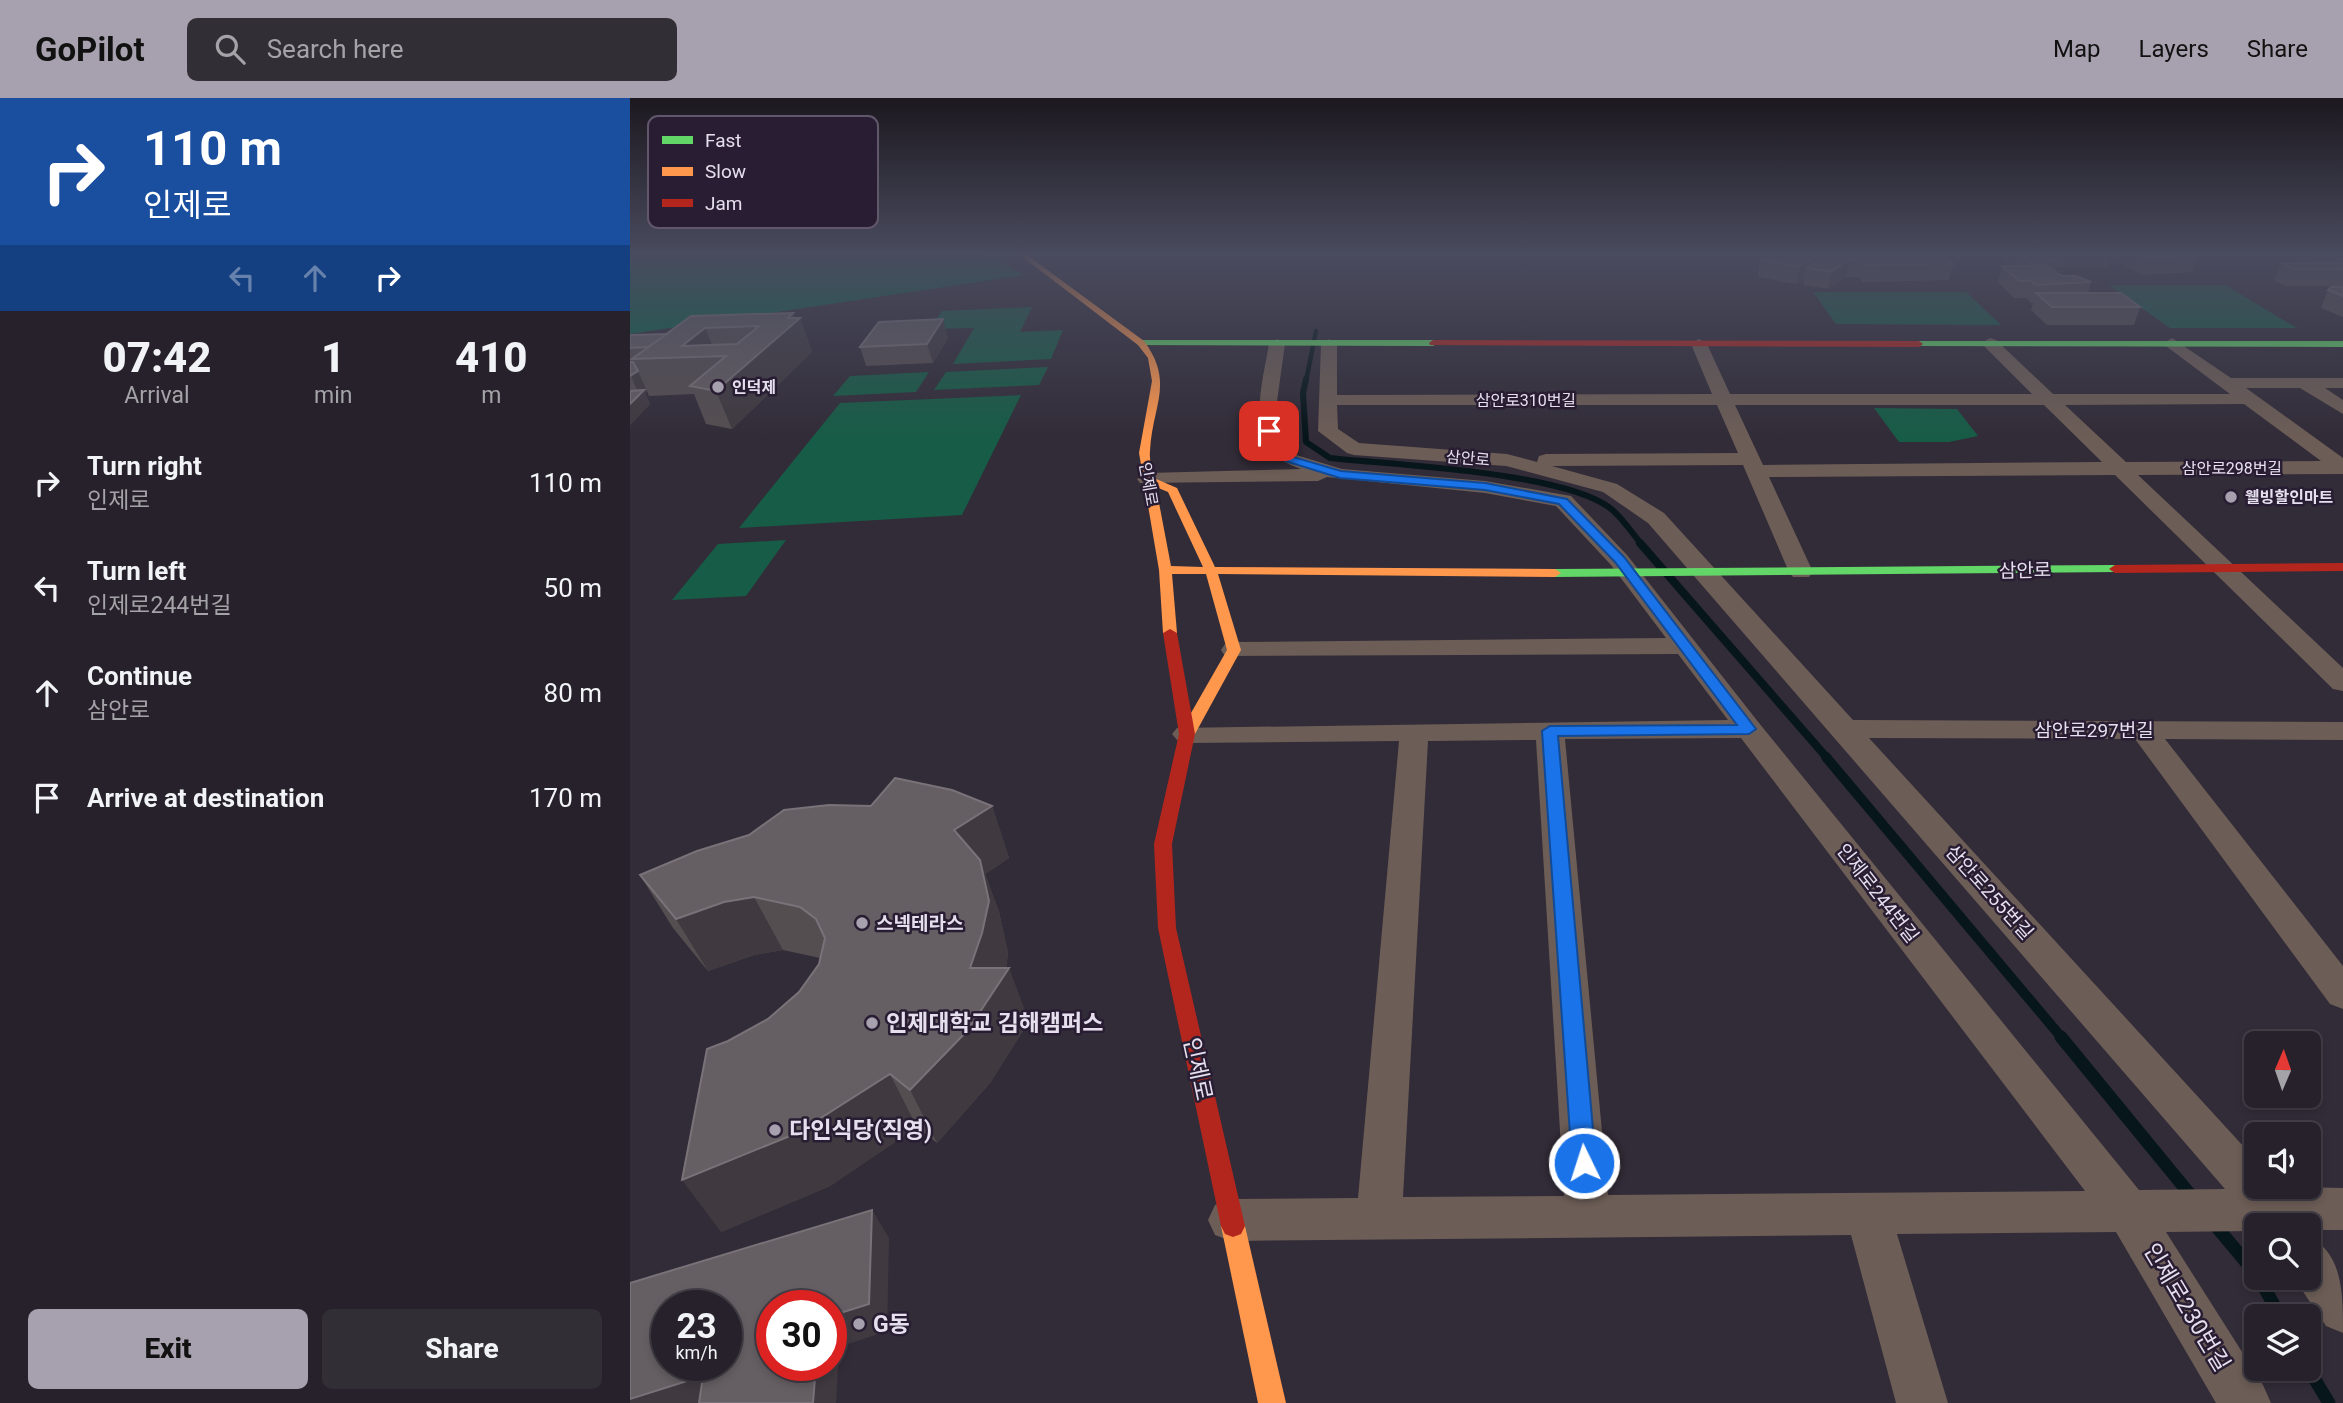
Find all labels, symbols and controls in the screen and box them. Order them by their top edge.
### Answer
search box [187,18,677,81]
text: GoPilot [35,30,145,69]
icon: search [211,30,249,68]
text: Search here [267,34,403,64]
text: Map [2053,35,2101,63]
text: Layers [2139,35,2209,63]
text: Share [2247,35,2308,63]
legend [648,116,878,228]
text: 110 m [143,120,282,177]
icon: right [28,126,119,217]
text: Fast [705,129,742,152]
text: Slow [705,160,746,183]
text: 인제로 [143,186,231,224]
text: Jam [705,192,742,215]
icon: left [223,259,261,297]
icon: ahead [296,259,334,297]
icon: right [369,259,407,297]
text: 07:42 [102,333,212,382]
text: 1 [321,333,345,382]
text: 410 [455,333,528,382]
place label: 인덕제 [732,378,776,397]
marker: 인덕제 [710,379,726,395]
text: Arrival [124,382,190,409]
text: min [314,382,352,409]
text: m [481,382,501,409]
street label: 삼안로310번길 [1476,391,1576,410]
pin [1239,401,1299,461]
icon: arrive [1250,412,1288,450]
street label: 삼안로 [1445,447,1491,470]
text: Turn right [87,451,202,481]
street label: 삼안로298번길 [2182,459,2282,478]
street label: 인제로 [1135,461,1162,508]
icon: right [28,464,66,502]
text: 110 m [529,468,602,498]
text: 인제로 [87,487,150,514]
place label: 웰빙할인마트 [2245,488,2334,507]
marker: 웰빙할인마트 [2223,489,2239,505]
text: Turn left [87,556,186,586]
street label: 삼안로 [1999,559,2051,582]
icon: left [28,569,66,607]
text: 50 m [544,573,602,603]
text: 인제로244번길 [87,592,232,619]
text: Continue [87,661,192,691]
icon: ahead [28,674,66,712]
text: 80 m [544,678,602,708]
text: 삼안로 [87,697,150,724]
street label: 삼안로297번길 [2034,719,2154,742]
icon: arrive [28,779,66,817]
text: Arrive at destination [87,783,324,813]
text: 170 m [529,783,602,813]
street label: 인제로244번길 [1832,839,1923,947]
street label: 삼안로255번길 [1941,840,2038,944]
place label: 스넥테라스 [876,912,963,935]
marker: 스넥테라스 [854,915,870,931]
place label: 인제대학교 김해캠퍼스 [886,1010,1103,1037]
marker: 인제대학교 김해캠퍼스 [864,1015,880,1031]
north arrow [2244,1031,2320,1108]
map controls [2244,1031,2321,1381]
street label: 인제로 [1178,1035,1217,1103]
place label: 다인식당(직영) [789,1117,932,1144]
marker: 다인식당(직영) [767,1122,783,1138]
button: sound [2244,1122,2321,1199]
position arrow [1547,1126,1621,1200]
button: search [2244,1213,2321,1290]
street label: 인제로230번길 [2138,1238,2235,1376]
speed limit sign: 30 [756,1290,847,1381]
button: layers [2244,1304,2321,1381]
text: 23 [676,1306,717,1347]
button: Exit [28,1309,308,1389]
button: Share [322,1309,602,1389]
place label: G동 [873,1311,910,1338]
marker: G동 [851,1316,867,1332]
text: km/h [675,1342,718,1363]

